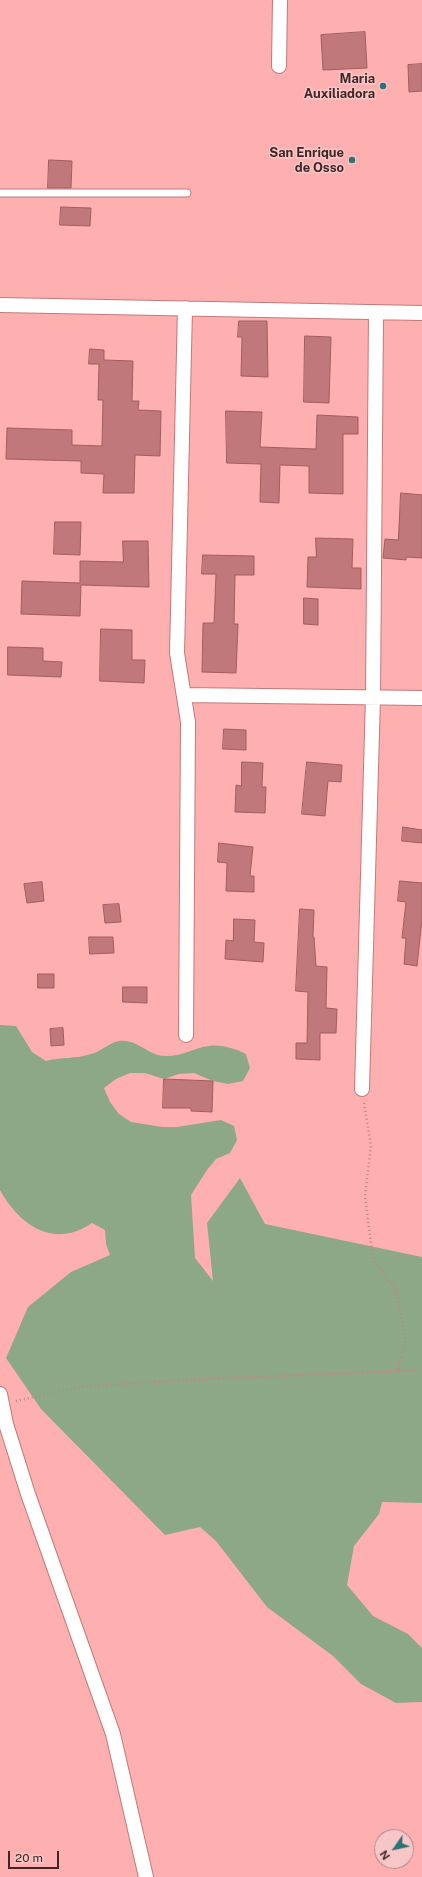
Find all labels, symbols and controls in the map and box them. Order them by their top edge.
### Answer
place label: Maria Auxiliadora [304,71,375,102]
marker: Maria Auxiliadora [378,81,388,91]
place label: San Enrique de Osso [269,145,344,176]
marker: San Enrique de Osso [347,155,357,165]
north arrow [374,1829,414,1869]
scale bar [10,1843,61,1869]
text: N [378,1848,392,1862]
text: 20 m [15,1851,43,1865]

